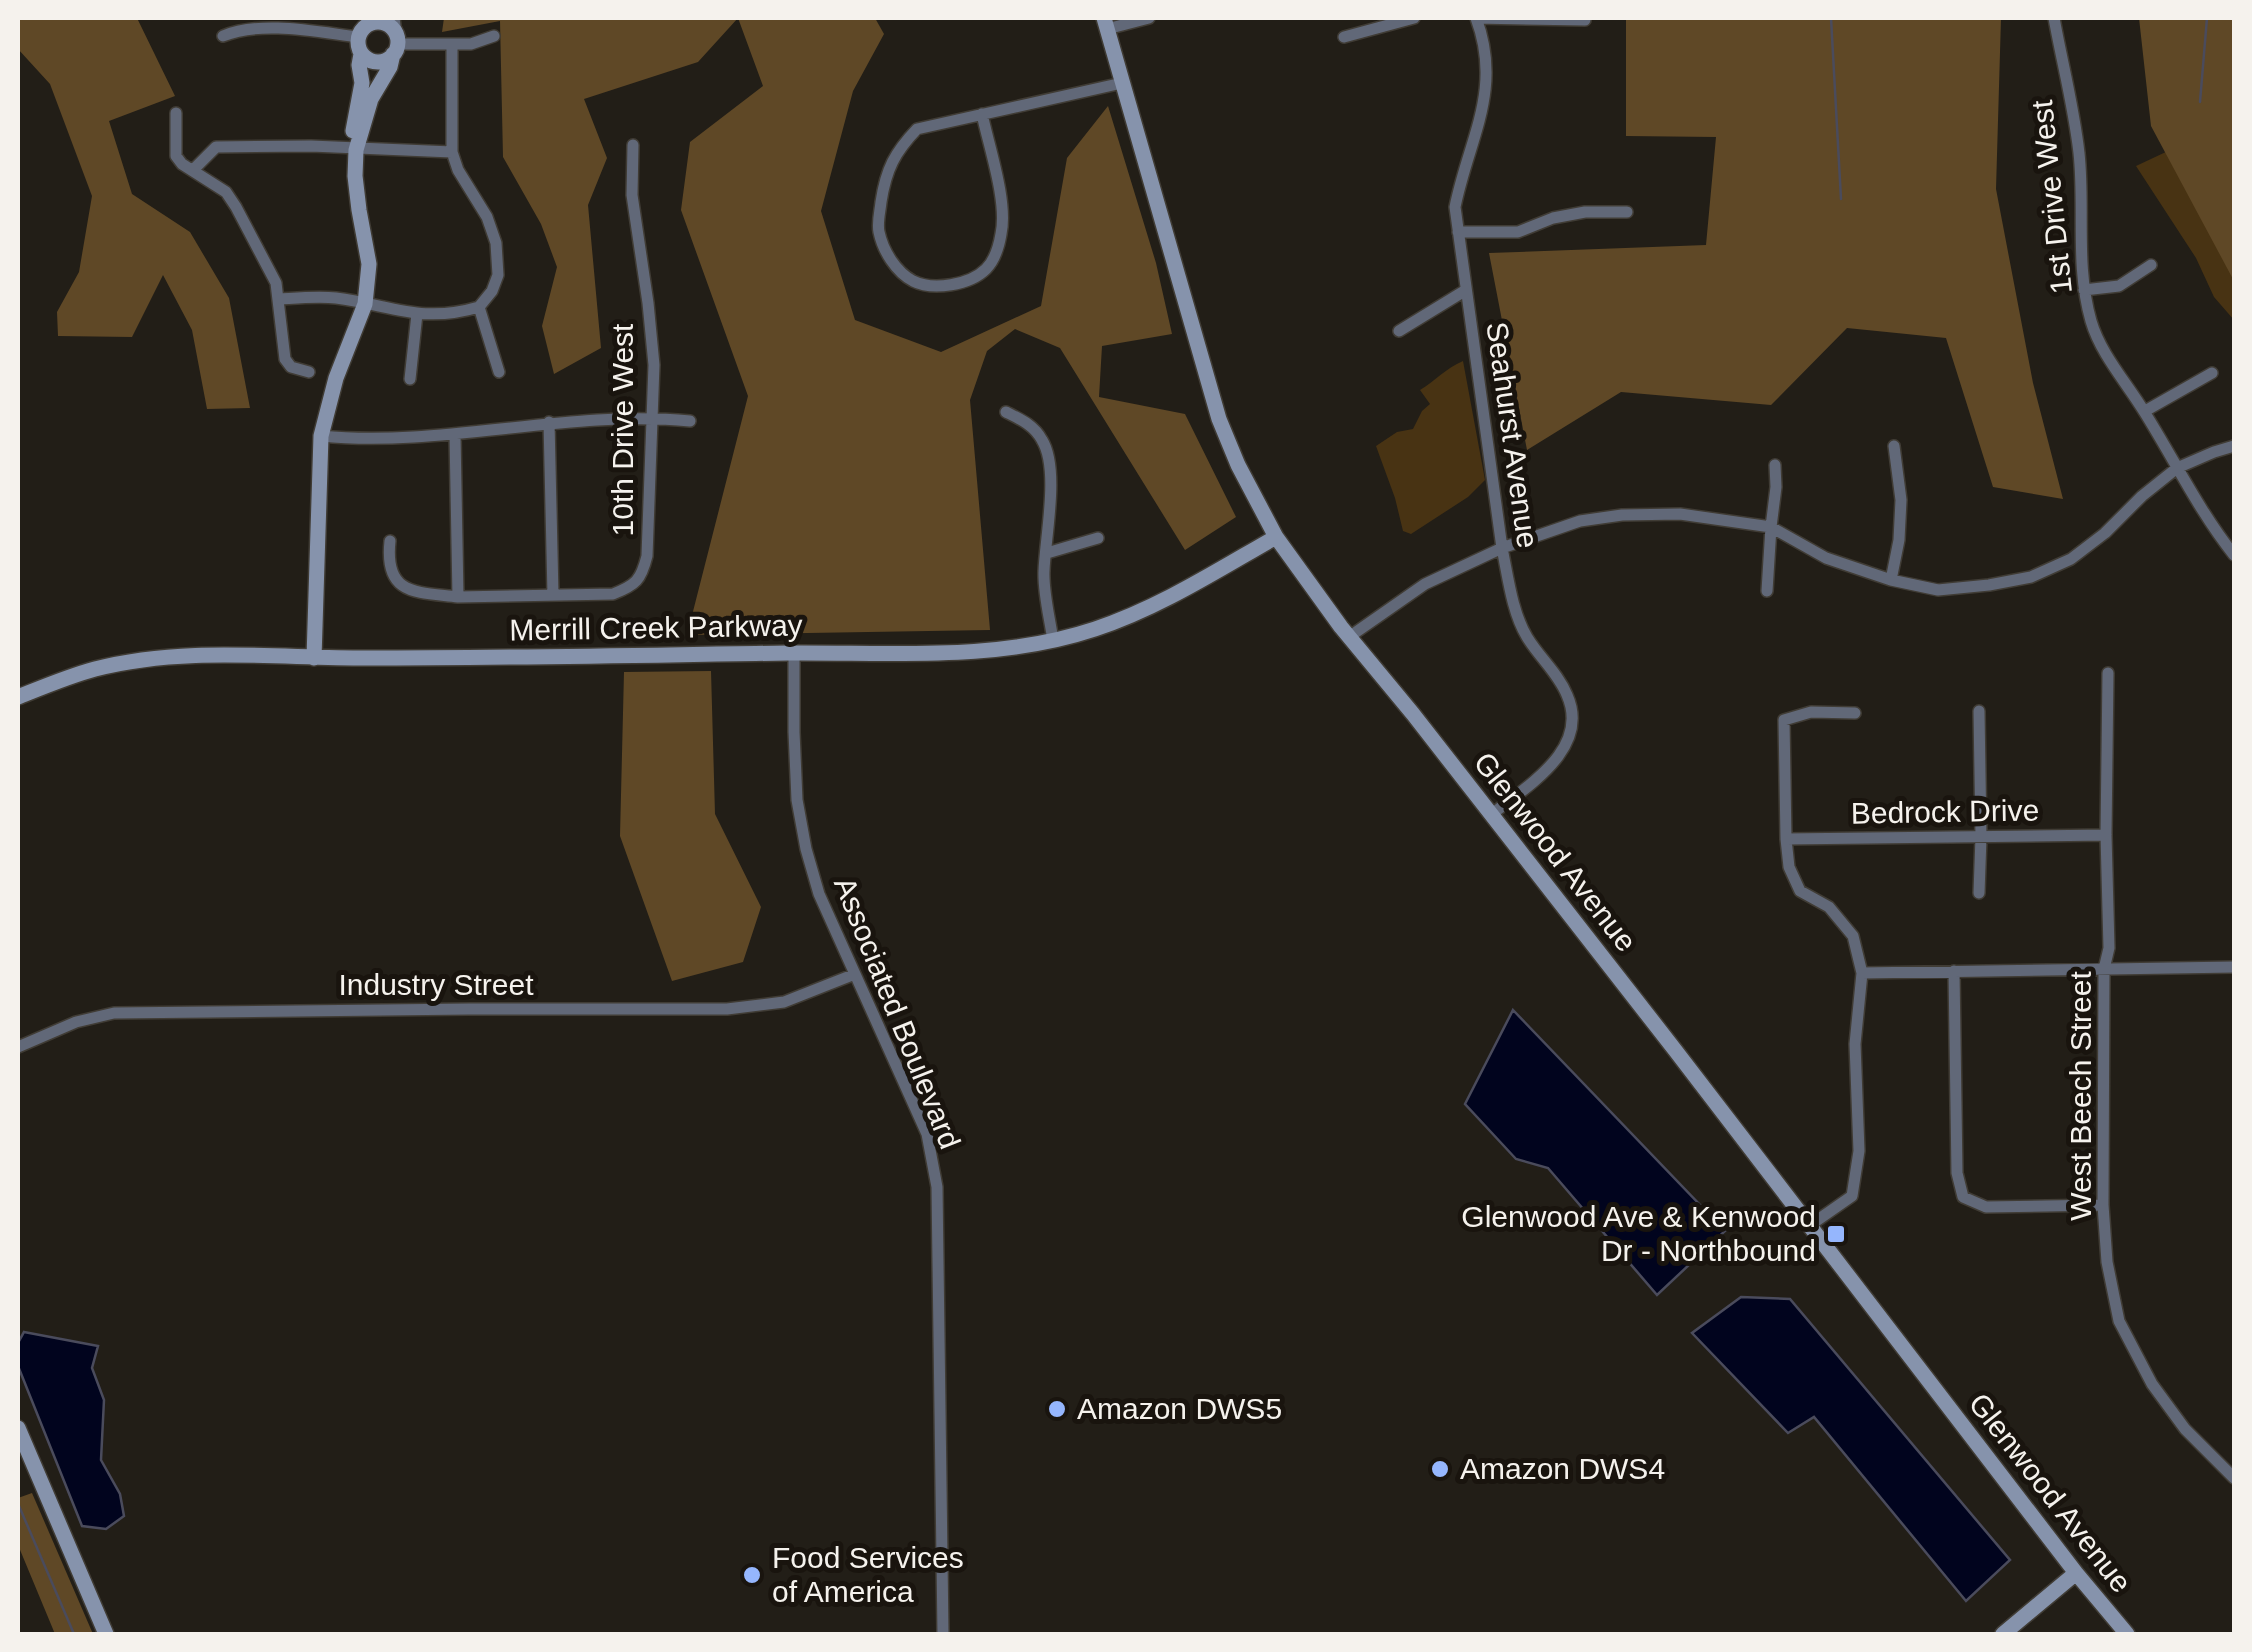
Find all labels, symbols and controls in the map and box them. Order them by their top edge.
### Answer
street label: 1st Drive West [2025,98,2078,295]
street label: Seahurst Avenue [1480,320,1545,550]
street label: 10th Drive West [606,323,639,536]
street label: Merrill Creek Parkway [509,608,803,647]
street label: Glenwood Avenue [1468,746,1643,958]
street label: Bedrock Drive [1851,793,2039,830]
street label: Associated Boulevard [828,872,967,1154]
street label: Industry Street [338,968,534,1001]
street label: West Beech Street [2064,971,2097,1221]
place label: Glenwood Ave & Kenwood Dr - Northbound [1461,1200,1816,1267]
marker: Glenwood Ave & Kenwood Dr - Northbound [1825,1223,1847,1245]
street label: Glenwood Avenue [1963,1387,2138,1599]
place label: Amazon DWS5 [1077,1392,1282,1425]
marker: Amazon DWS5 [1046,1398,1068,1420]
place label: Amazon DWS4 [1460,1452,1665,1485]
marker: Amazon DWS4 [1429,1458,1451,1480]
place label: Food Services of America [772,1541,964,1608]
marker: Food Services of America [741,1564,763,1586]

